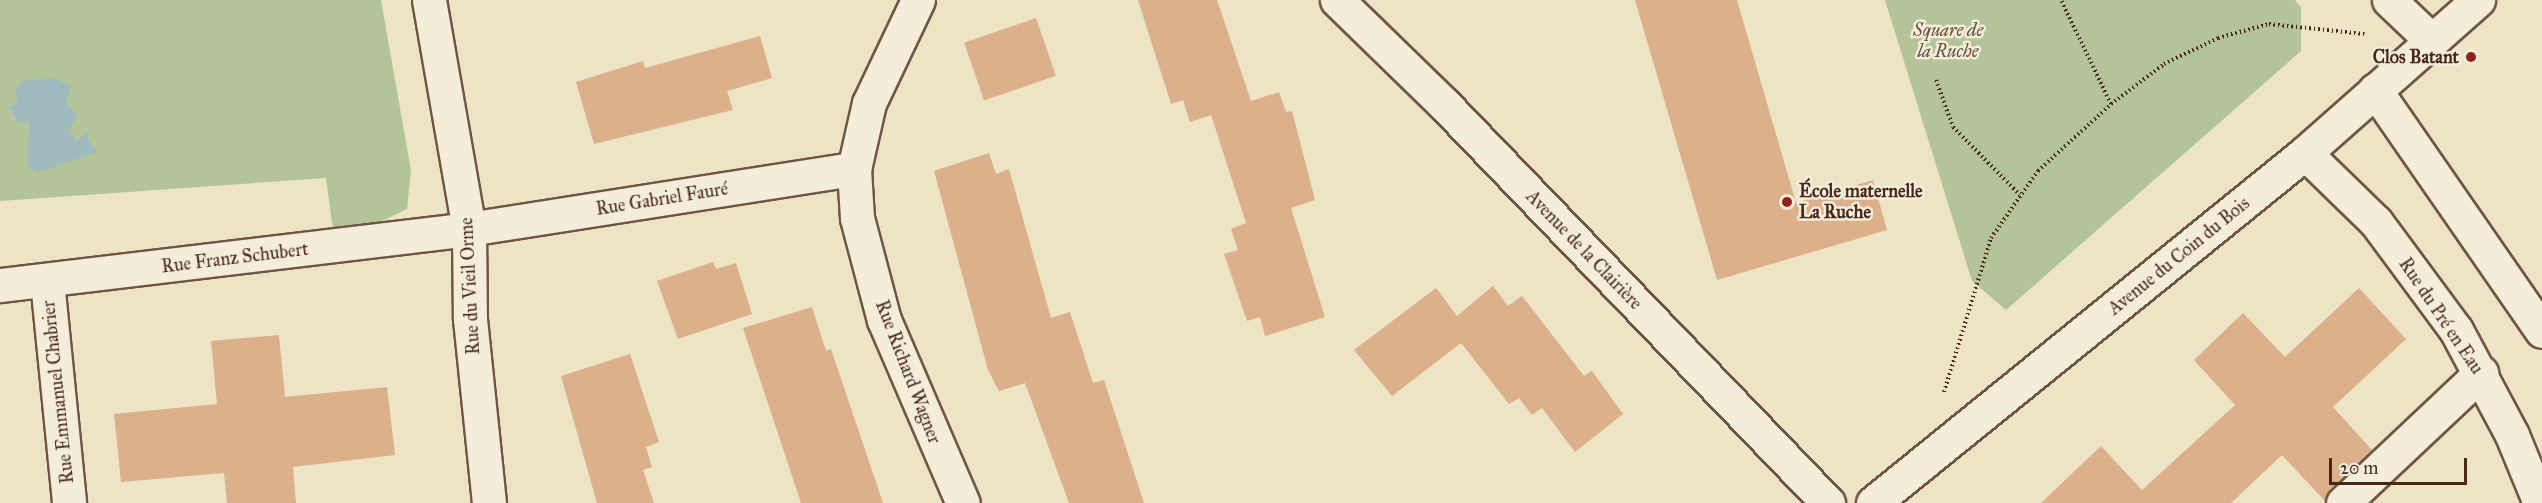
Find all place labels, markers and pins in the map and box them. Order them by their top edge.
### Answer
place label: Clos Batant [2373,46,2459,68]
marker: Clos Batant [2464,50,2478,64]
place label: École maternelle La Ruche [1799,181,1923,224]
marker: École maternelle La Ruche [1780,195,1794,209]

